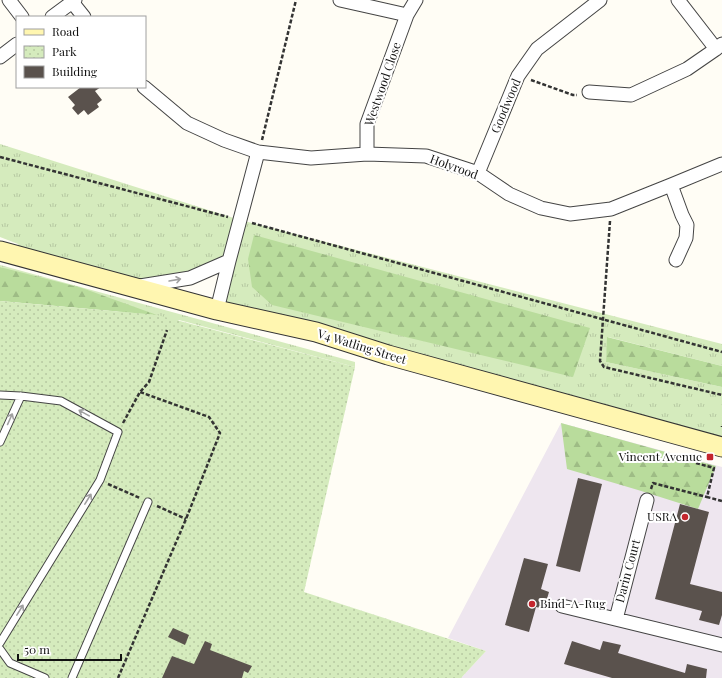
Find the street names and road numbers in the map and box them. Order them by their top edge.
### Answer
street label: Westwood Close [360,40,404,129]
street label: Goodwood [486,76,524,135]
street label: Holyrood [428,150,481,182]
street label: V4 Watling Street [315,325,409,367]
street label: Darin Court [611,537,643,604]

